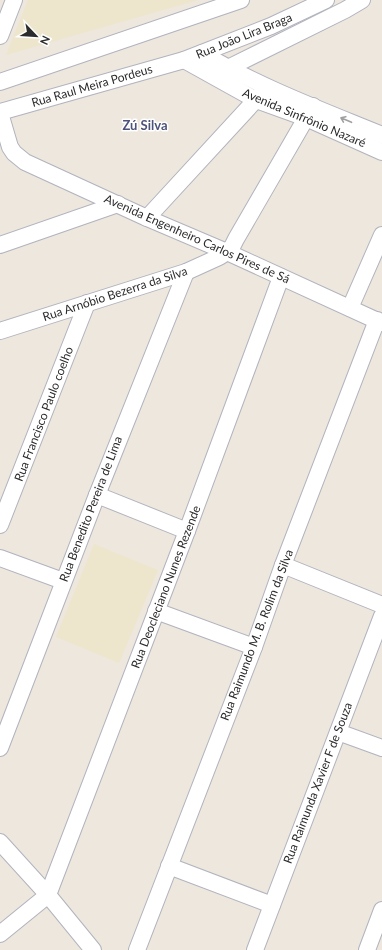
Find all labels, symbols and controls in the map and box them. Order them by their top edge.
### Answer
street label: Rua João Lira Braga [193,9,294,62]
north arrow [16,16,56,56]
text: N [38,34,53,47]
street label: Rua Raul Meira Pordeus [30,61,154,110]
street label: Avenida Sinfrônio Nazaré [240,85,368,150]
one-way arrow [341,116,353,123]
district label: Zú Silva [122,117,168,133]
street label: Avenida Engenheiro Carlos Pires de Sá [102,191,292,286]
street label: Rua Arnóbio Bezerra da Silva [41,263,189,324]
street label: Rua Francisco Paulo coelho [11,344,76,483]
street label: Rua Benedito Pereira de Lima [56,434,125,584]
street label: Rua Deocleciano Nunes Rezende [128,503,204,670]
street label: Rua Raimundo M. B. Rolim da Silva [217,547,296,723]
street label: Rua Raimunda Xavier F de Souza [280,700,355,866]

